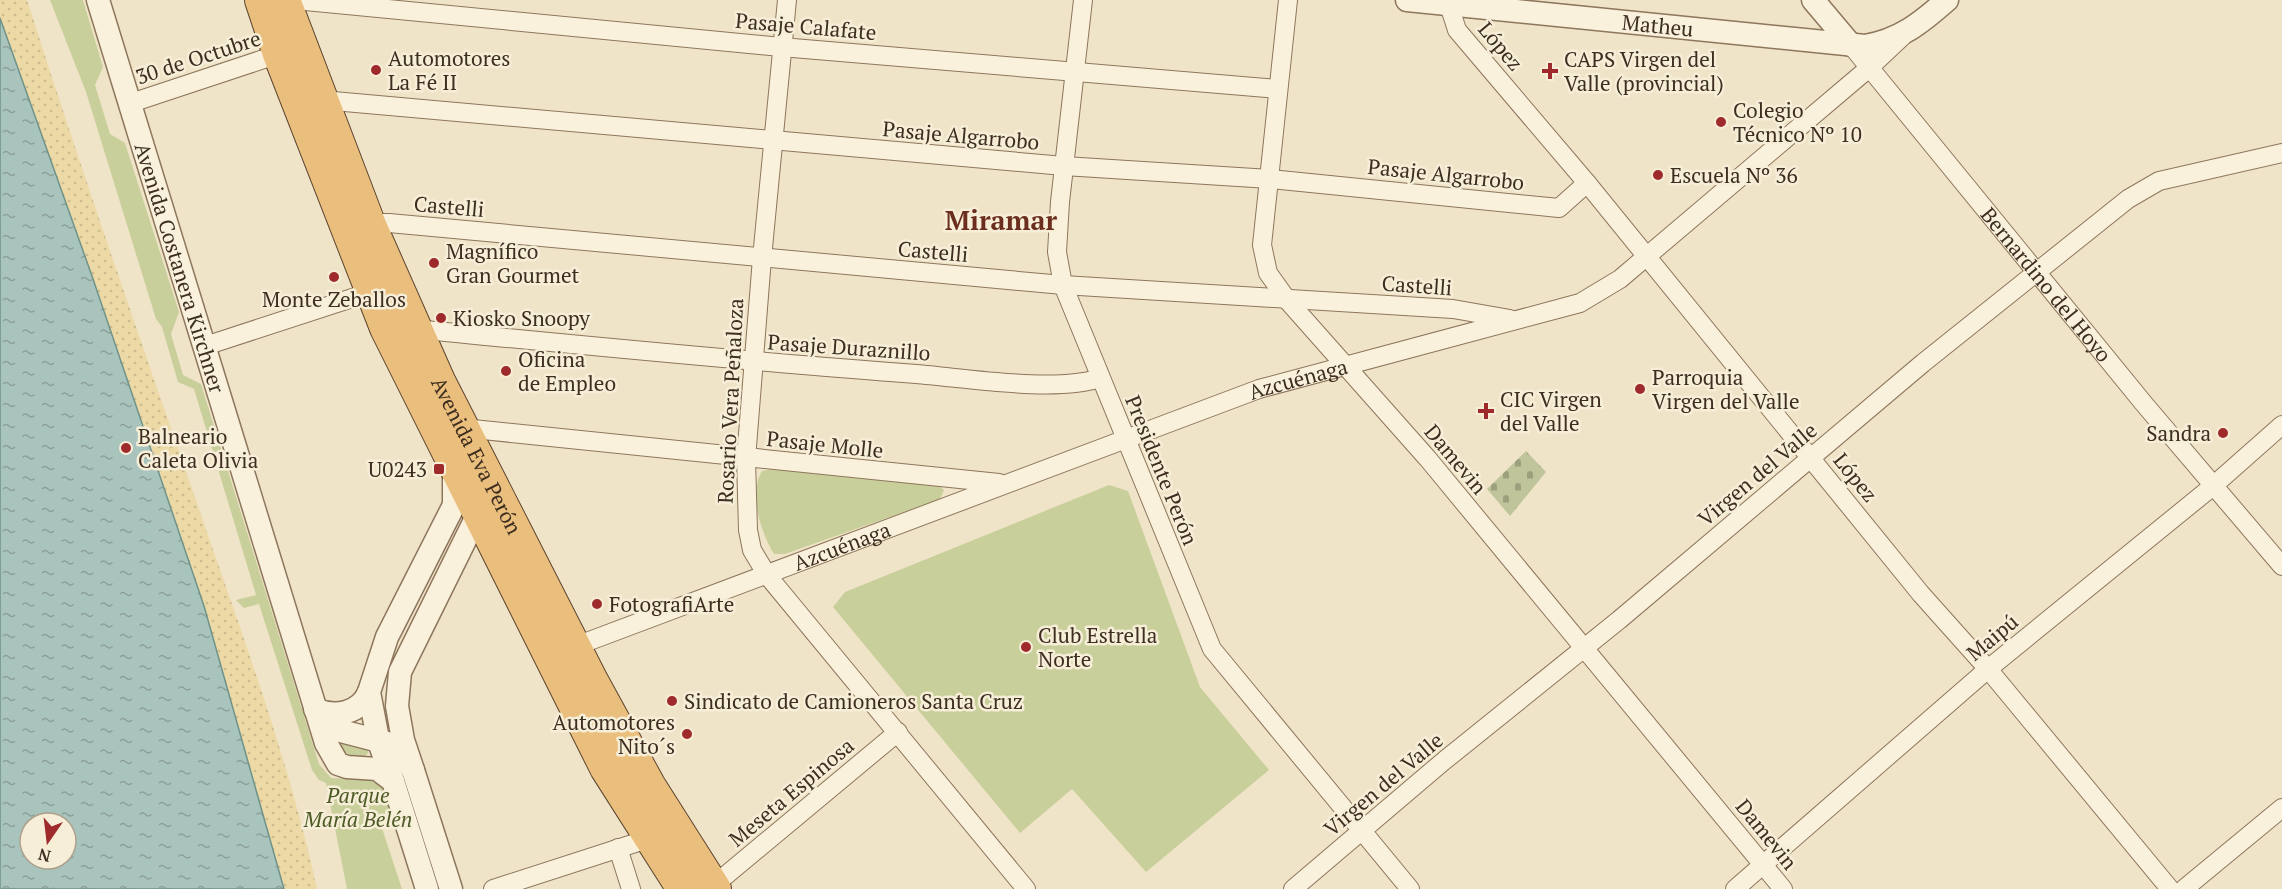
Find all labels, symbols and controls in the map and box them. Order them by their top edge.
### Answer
street label: Pasaje Calafate [734,6,878,46]
street label: Matheu [1621,8,1695,43]
street label: López [1472,16,1530,76]
street label: 30 de Octubre [132,24,264,90]
place label: Automotores La Fé II [388,44,510,96]
place label: CAPS Virgen del Valle (provincial) [1564,45,1724,97]
marker: CAPS Virgen del Valle (provincial) [1541,62,1559,80]
marker: Automotores La Fé II [369,63,383,77]
place label: Colegio Técnico Nº 10 [1733,96,1862,148]
street label: Pasaje Algarrobo [881,114,1041,156]
marker: Colegio Técnico Nº 10 [1714,115,1728,129]
street label: Avenida Costanera Kirchner [129,139,232,396]
street label: Pasaje Algarrobo [1366,152,1526,196]
place label: Escuela Nº 36 [1670,161,1798,189]
marker: Escuela Nº 36 [1651,168,1665,182]
street label: Castelli [413,189,485,223]
street label: Bernardino del Hoyo [1975,201,2118,368]
district label: Miramar [945,202,1058,238]
street label: Castelli [897,234,969,268]
place label: Magnífico Gran Gourmet [446,237,580,289]
marker: Magnífico Gran Gourmet [427,256,441,270]
street label: Castelli [1381,269,1453,301]
marker: Monte Zeballos [327,270,341,284]
place label: Monte Zeballos [262,285,406,313]
street label: Rosario Vera Peñaloza [711,297,749,504]
place label: Kiosko Snoopy [453,304,590,332]
marker: Kiosko Snoopy [434,311,448,325]
street label: Pasaje Duraznillo [767,327,931,367]
place label: Oficina de Empleo [518,345,616,397]
street label: Azcuénaga [1244,352,1351,406]
place label: Parroquia Virgen del Valle [1652,363,1799,415]
marker: Oficina de Empleo [499,364,513,378]
street label: Avenida Eva Perón [425,372,529,539]
marker: Parroquia Virgen del Valle [1633,382,1647,396]
place label: CIC Virgen del Valle [1500,385,1602,437]
street label: Presidente Perón [1119,391,1205,550]
marker: CIC Virgen del Valle [1477,402,1495,420]
street label: Virgen del Valle [1692,416,1822,532]
street label: Damevin [1419,418,1494,500]
place label: Sandra [2146,419,2211,447]
place label: Balneario Caleta Olivia [138,422,259,474]
street label: Pasaje Molle [765,424,885,464]
marker: Sandra [2216,426,2230,440]
marker: Balneario Caleta Olivia [119,441,133,455]
street label: López [1828,447,1884,507]
place label: U0243 [368,455,427,483]
marker: U0243 [432,462,446,476]
street label: Azcuénaga [789,515,895,577]
place label: FotografiArte [609,590,734,618]
marker: FotografiArte [590,597,604,611]
street label: Maipú [1960,607,2024,667]
place label: Club Estrella Norte [1038,621,1158,673]
marker: Club Estrella Norte [1019,640,1033,654]
place label: Sindicato de Camioneros Santa Cruz [684,687,1023,715]
marker: Sindicato de Camioneros Santa Cruz [665,694,679,708]
place label: Automotores Nito´s [553,708,675,760]
street label: Virgen del Valle [1318,726,1448,842]
marker: Automotores Nito´s [680,727,694,741]
street label: Meseta Espinosa [723,731,860,853]
park label: Parque María Belén [303,781,412,833]
street label: Damevin [1730,793,1804,876]
north arrow [18,811,78,871]
text: N [36,843,53,868]

